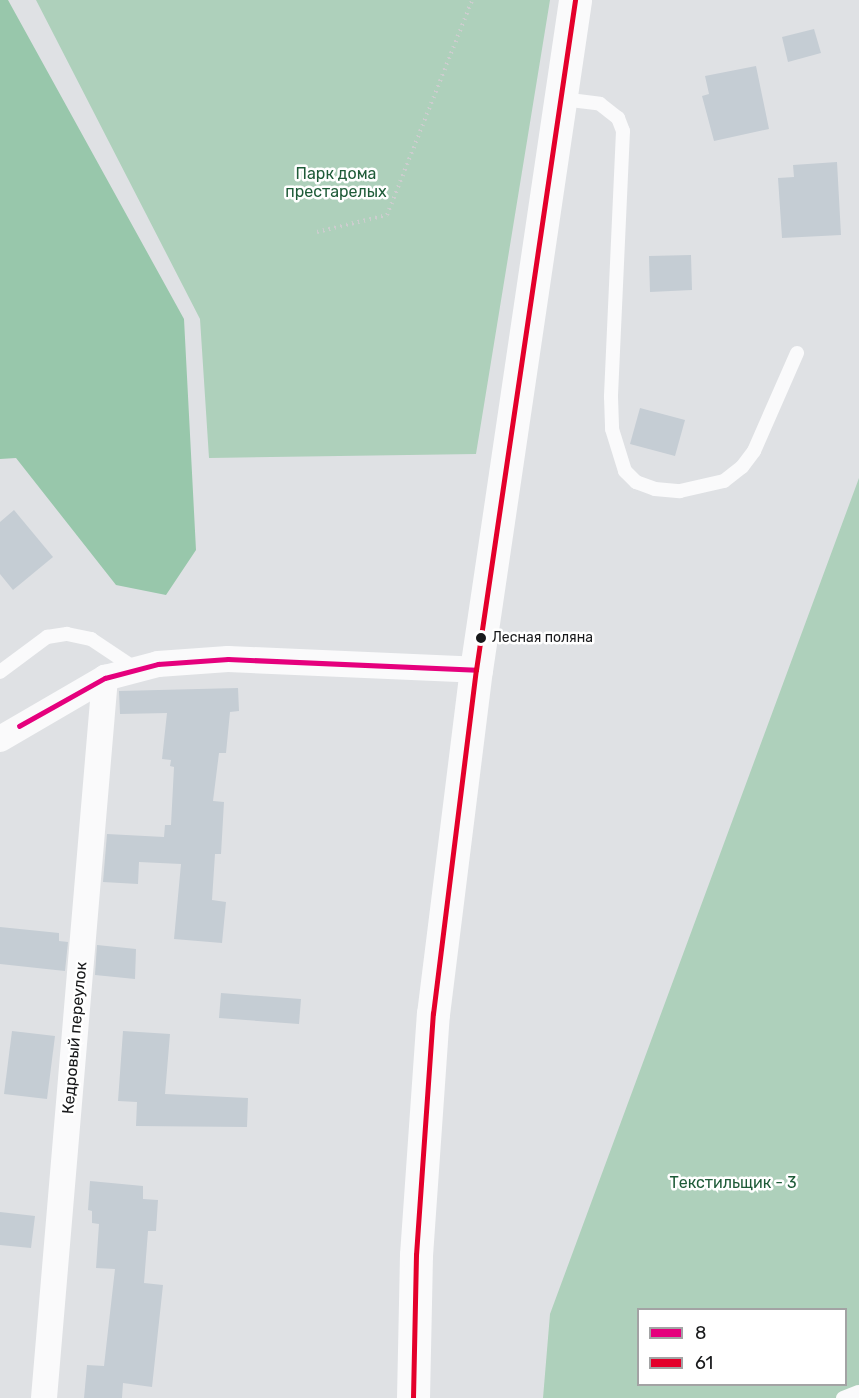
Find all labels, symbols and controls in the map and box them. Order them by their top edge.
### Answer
park label: Парк дома престарелых [285,164,387,202]
place label: Лесная поляна [492,630,593,646]
marker: Лесная поляна [475,632,487,644]
street label: Кедровый переулок [59,961,91,1115]
park label: Текстильщик - 3 [669,1173,797,1193]
legend [637,1308,847,1386]
text: 8 [695,1322,706,1344]
text: 61 [695,1352,713,1374]

